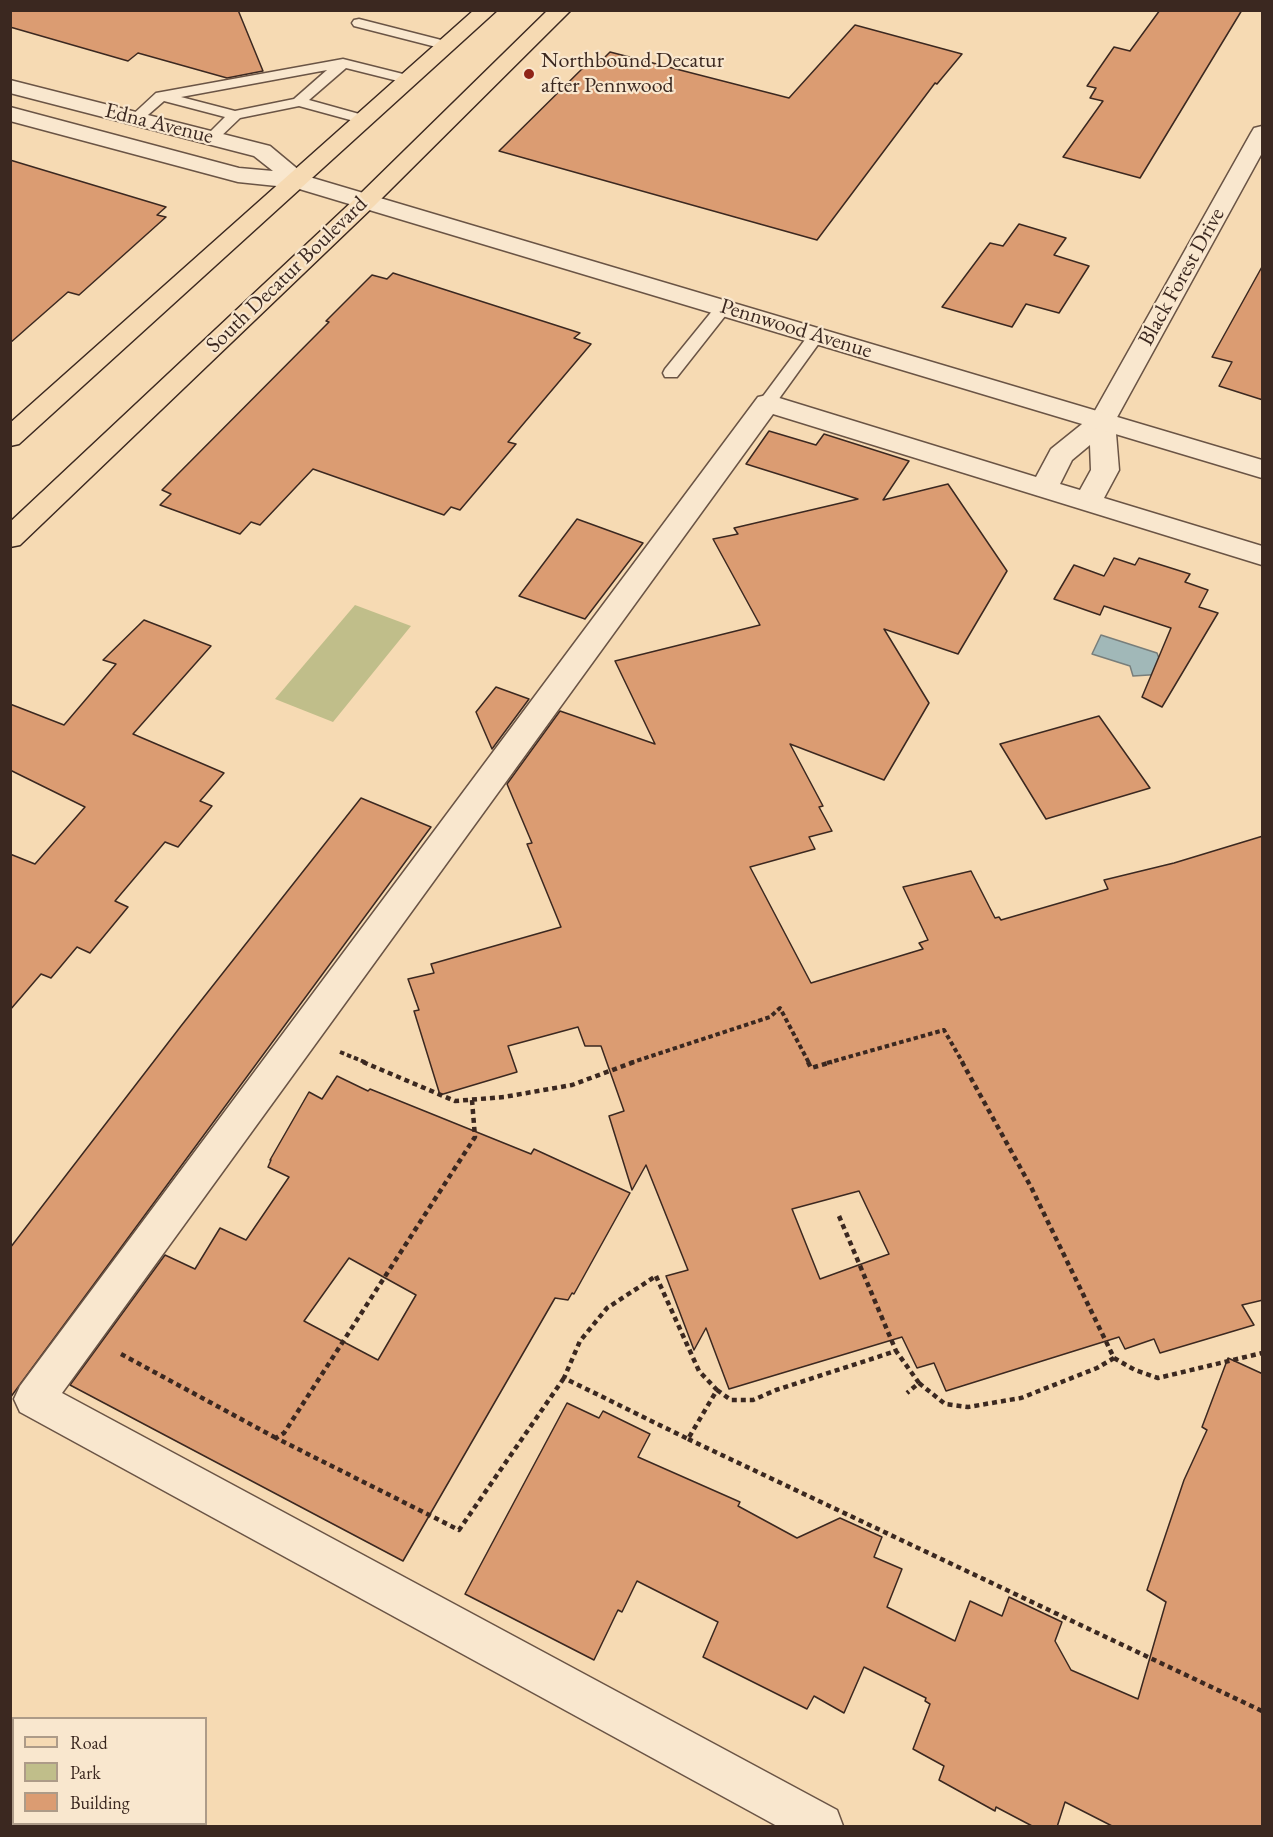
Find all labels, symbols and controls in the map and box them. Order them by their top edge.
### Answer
place label: Northbound Decatur after Pennwood [541,48,724,100]
marker: Northbound Decatur after Pennwood [522,67,536,81]
street label: Edna Avenue [102,98,216,150]
street label: South Decatur Boulevard [201,191,373,359]
street label: Black Forest Drive [1133,203,1231,351]
street label: Pennwood Avenue [717,293,875,365]
legend [12,1717,207,1825]
text: Road [70,1731,108,1754]
text: Park [70,1761,101,1784]
text: Building [70,1791,130,1814]

